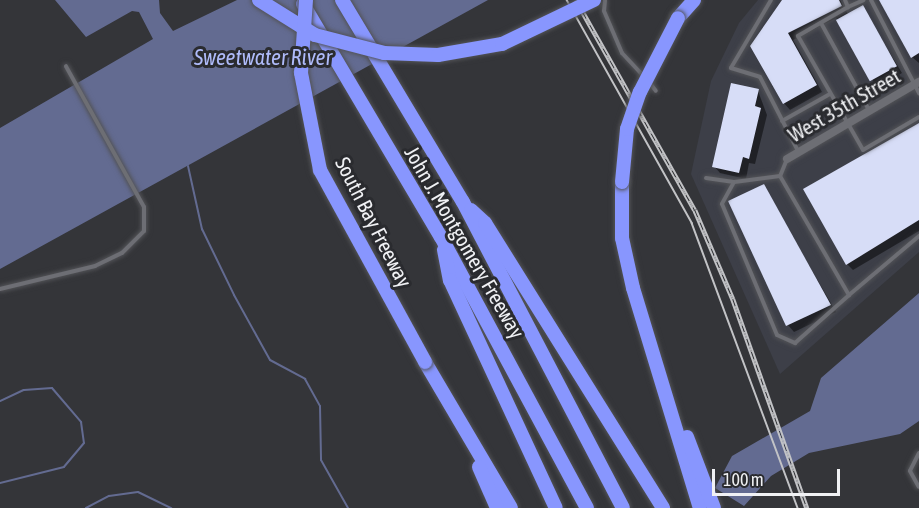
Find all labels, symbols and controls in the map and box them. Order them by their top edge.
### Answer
water label: Sweetwater River [194,45,332,71]
street label: West 35th Street [783,63,905,147]
street label: John J. Montgomery Freeway [400,142,530,342]
street label: South Bay Freeway [330,153,418,291]
scale bar [715,457,842,495]
text: 100 m [723,469,764,490]

